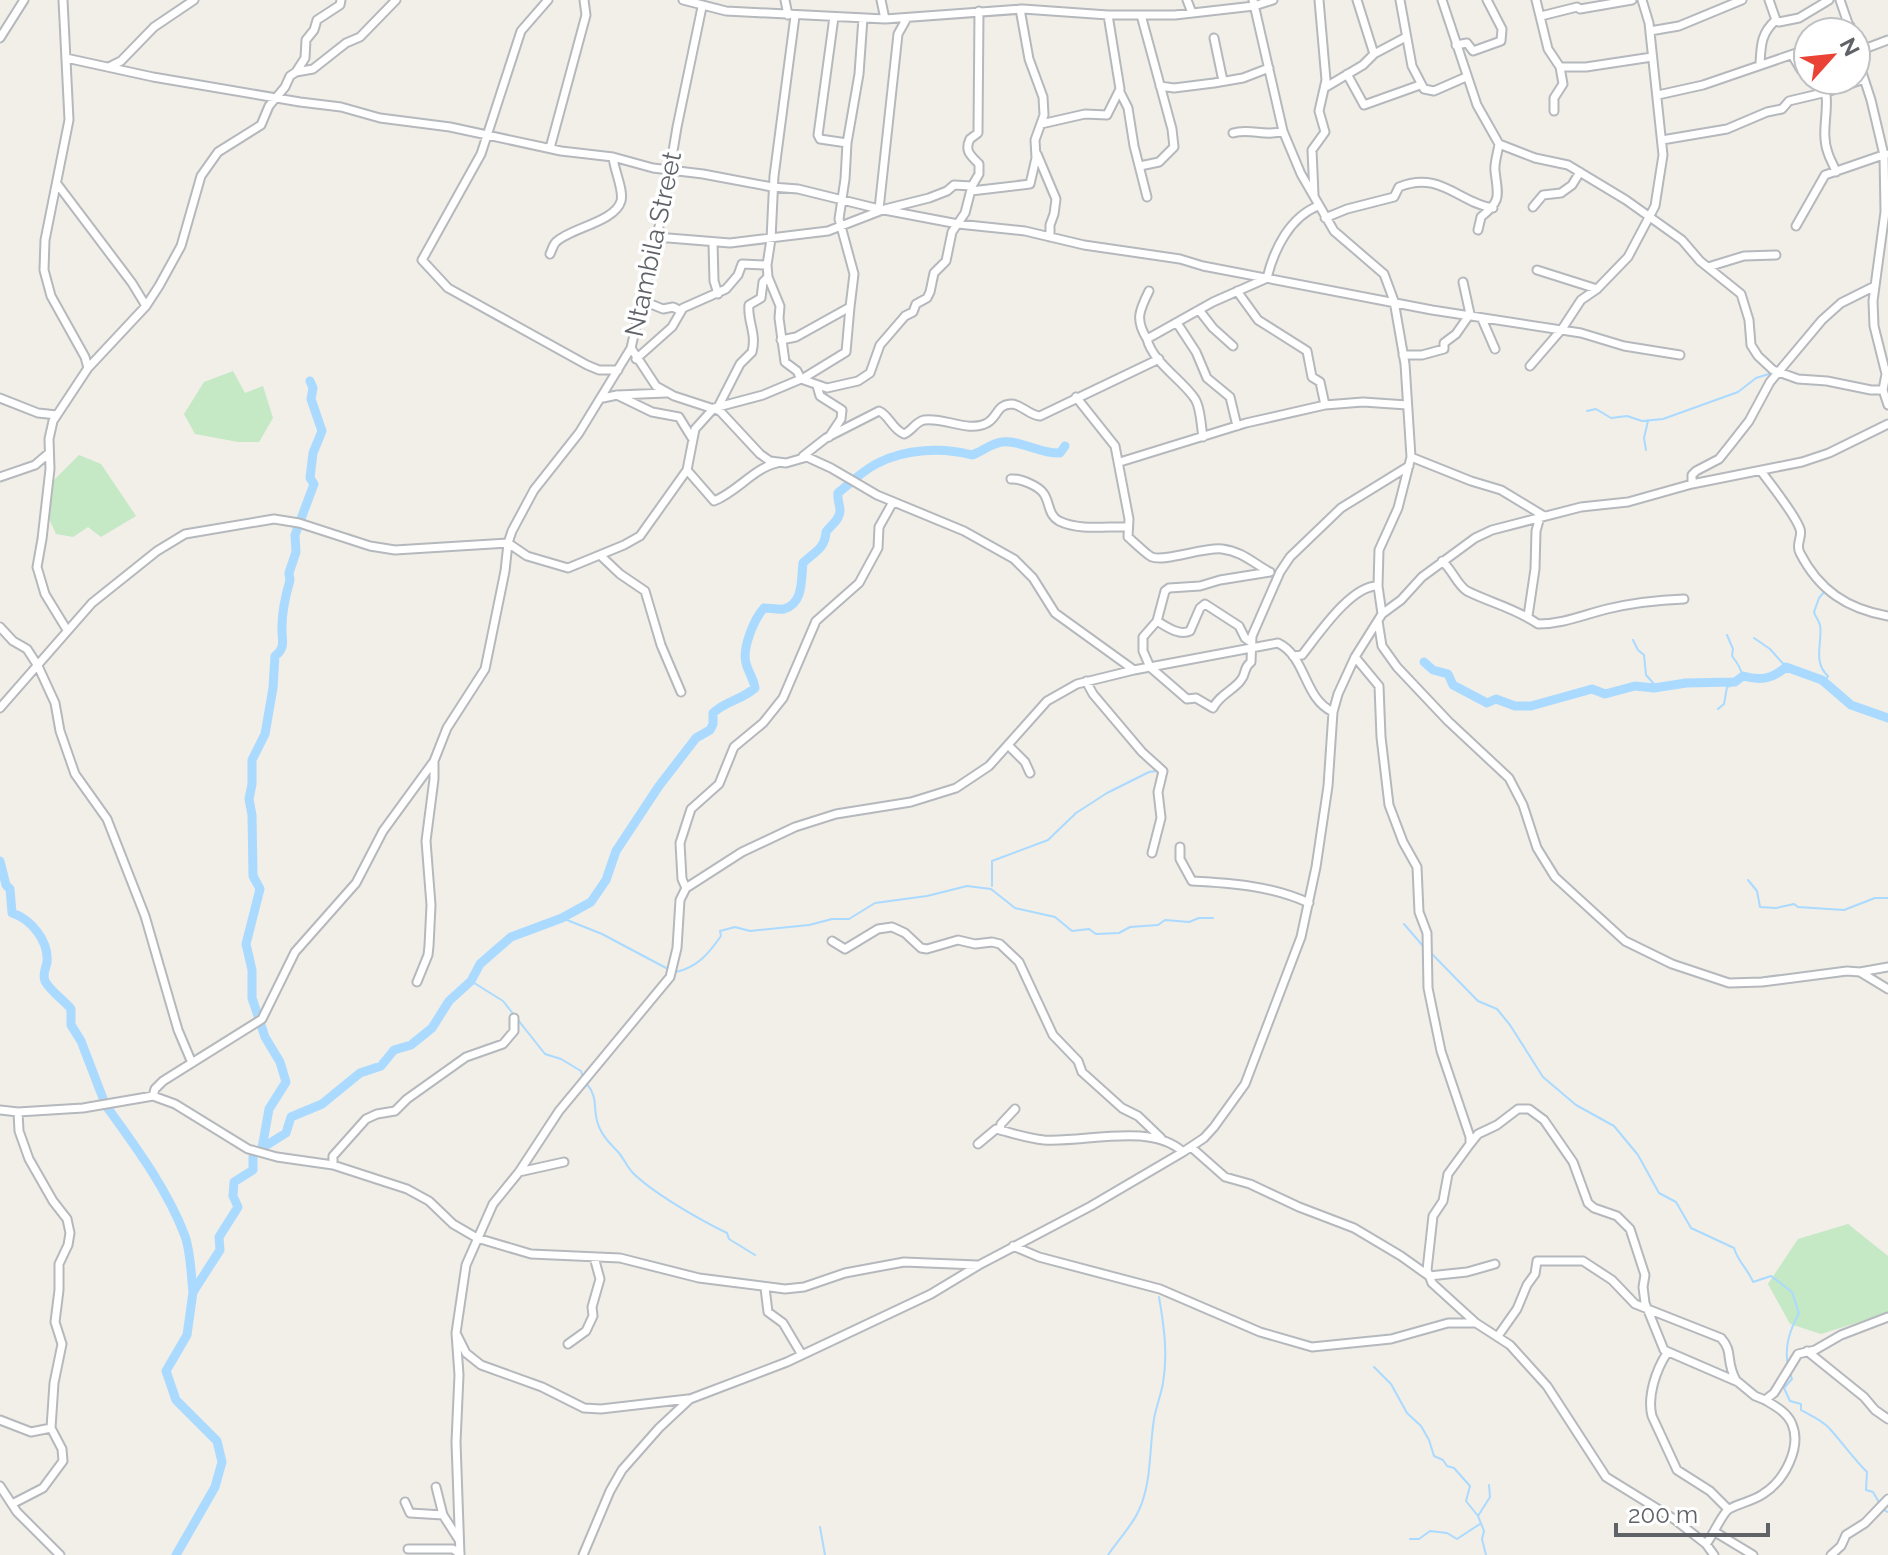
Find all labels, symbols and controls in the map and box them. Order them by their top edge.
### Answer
north arrow [1792,16,1872,96]
text: N [1834,34,1865,60]
street label: Ntambila Street [619,148,687,339]
scale bar [1616,1487,1768,1537]
text: 200 m [1628,1500,1698,1529]

